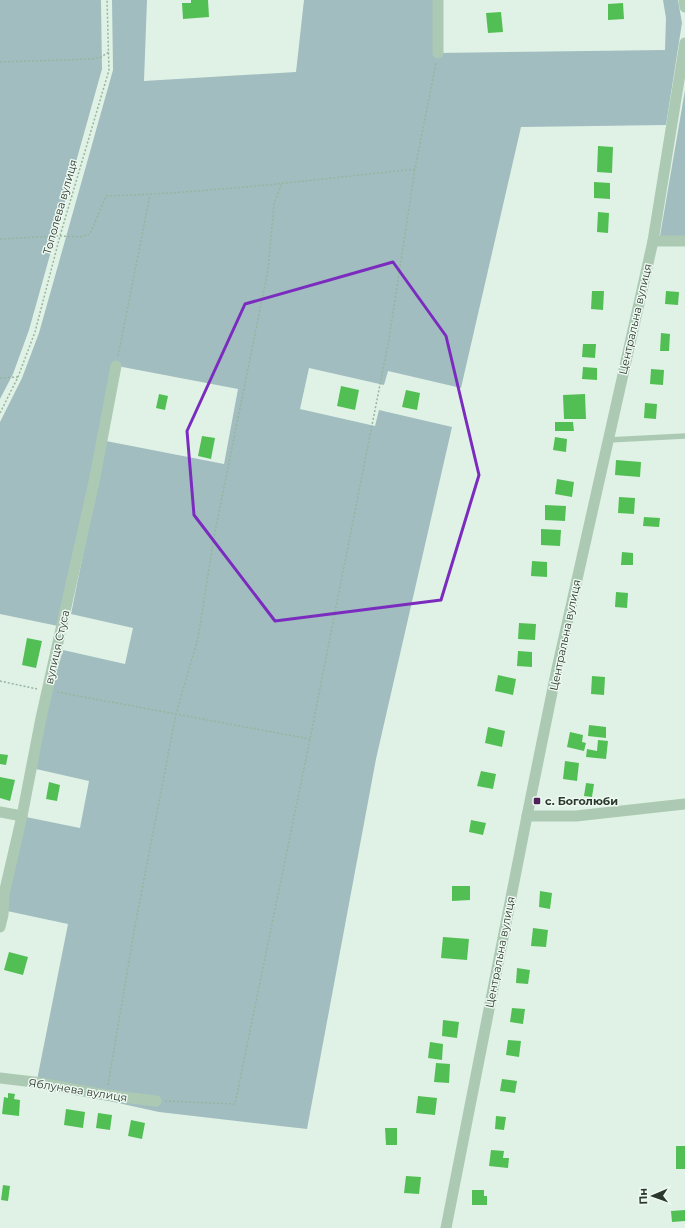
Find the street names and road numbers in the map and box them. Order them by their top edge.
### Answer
street label: Тополева вулиця [40,158,80,256]
street label: Центральна вулиця [615,262,655,376]
street label: Центральна вулиця [546,578,584,692]
street label: вулиця Стуса [42,609,72,685]
street label: Центральна вулиця [482,895,518,1009]
street label: Яблунева вулиця [28,1075,128,1105]

